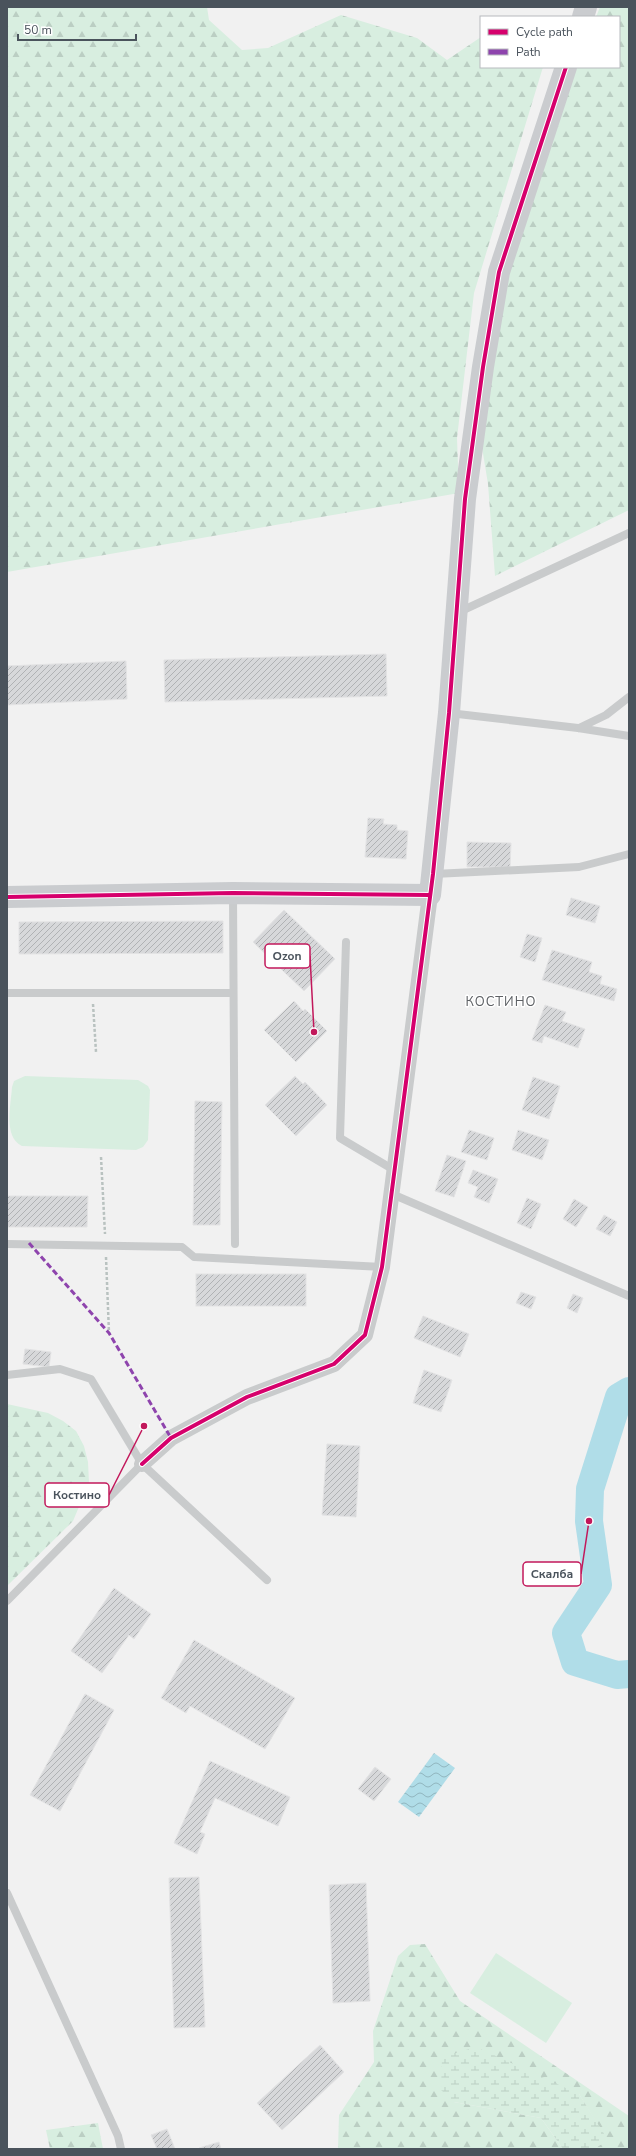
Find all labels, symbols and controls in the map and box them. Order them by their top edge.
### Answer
scale bar [18,16,136,42]
legend [480,16,620,68]
text: 50 m [24,22,52,38]
text: Cycle path [516,24,573,40]
text: Path [516,44,541,60]
callout: Ozon [265,944,310,968]
text: Ozon [273,948,301,964]
district label: КОСТИНО [465,993,537,1011]
callout: Костино [45,1483,109,1507]
text: Костино [53,1487,101,1503]
callout: Скалба [523,1562,581,1586]
text: Скалба [531,1566,573,1582]

